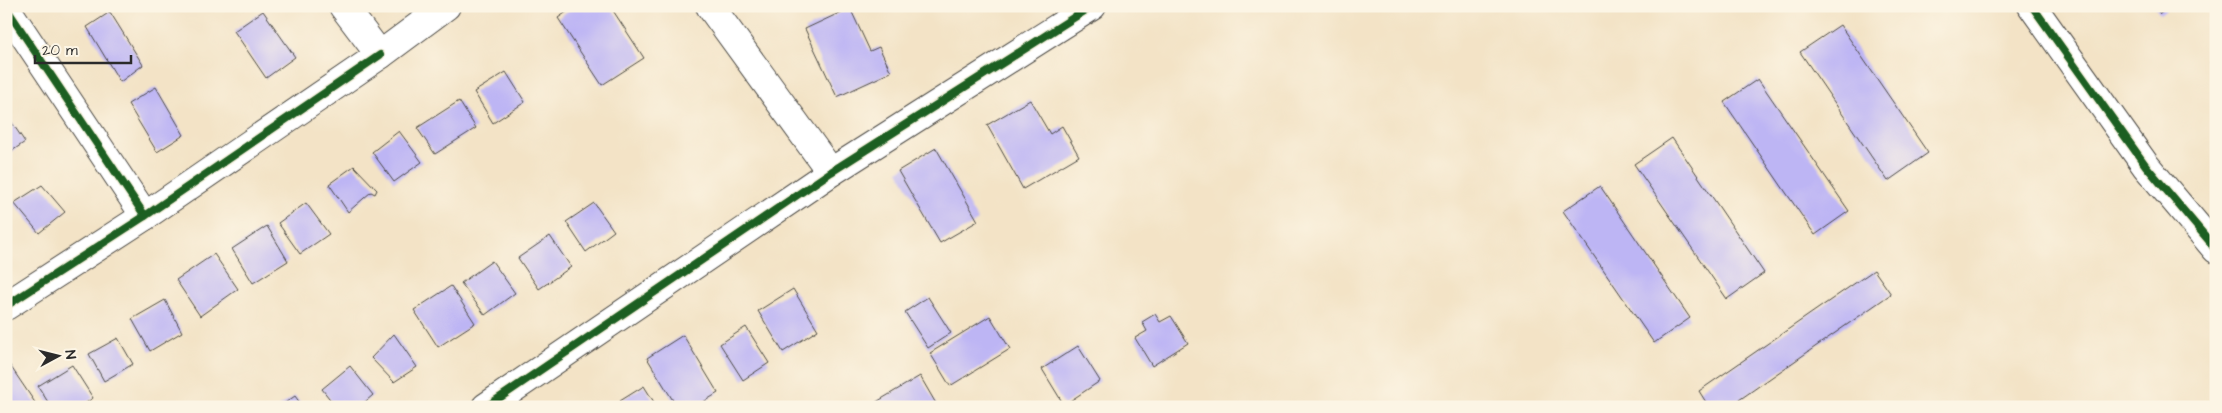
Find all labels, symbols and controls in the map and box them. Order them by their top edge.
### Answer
scale bar [35,32,131,64]
text: 20 m [42,40,78,61]
north arrow [32,330,82,380]
text: N [59,349,80,360]

